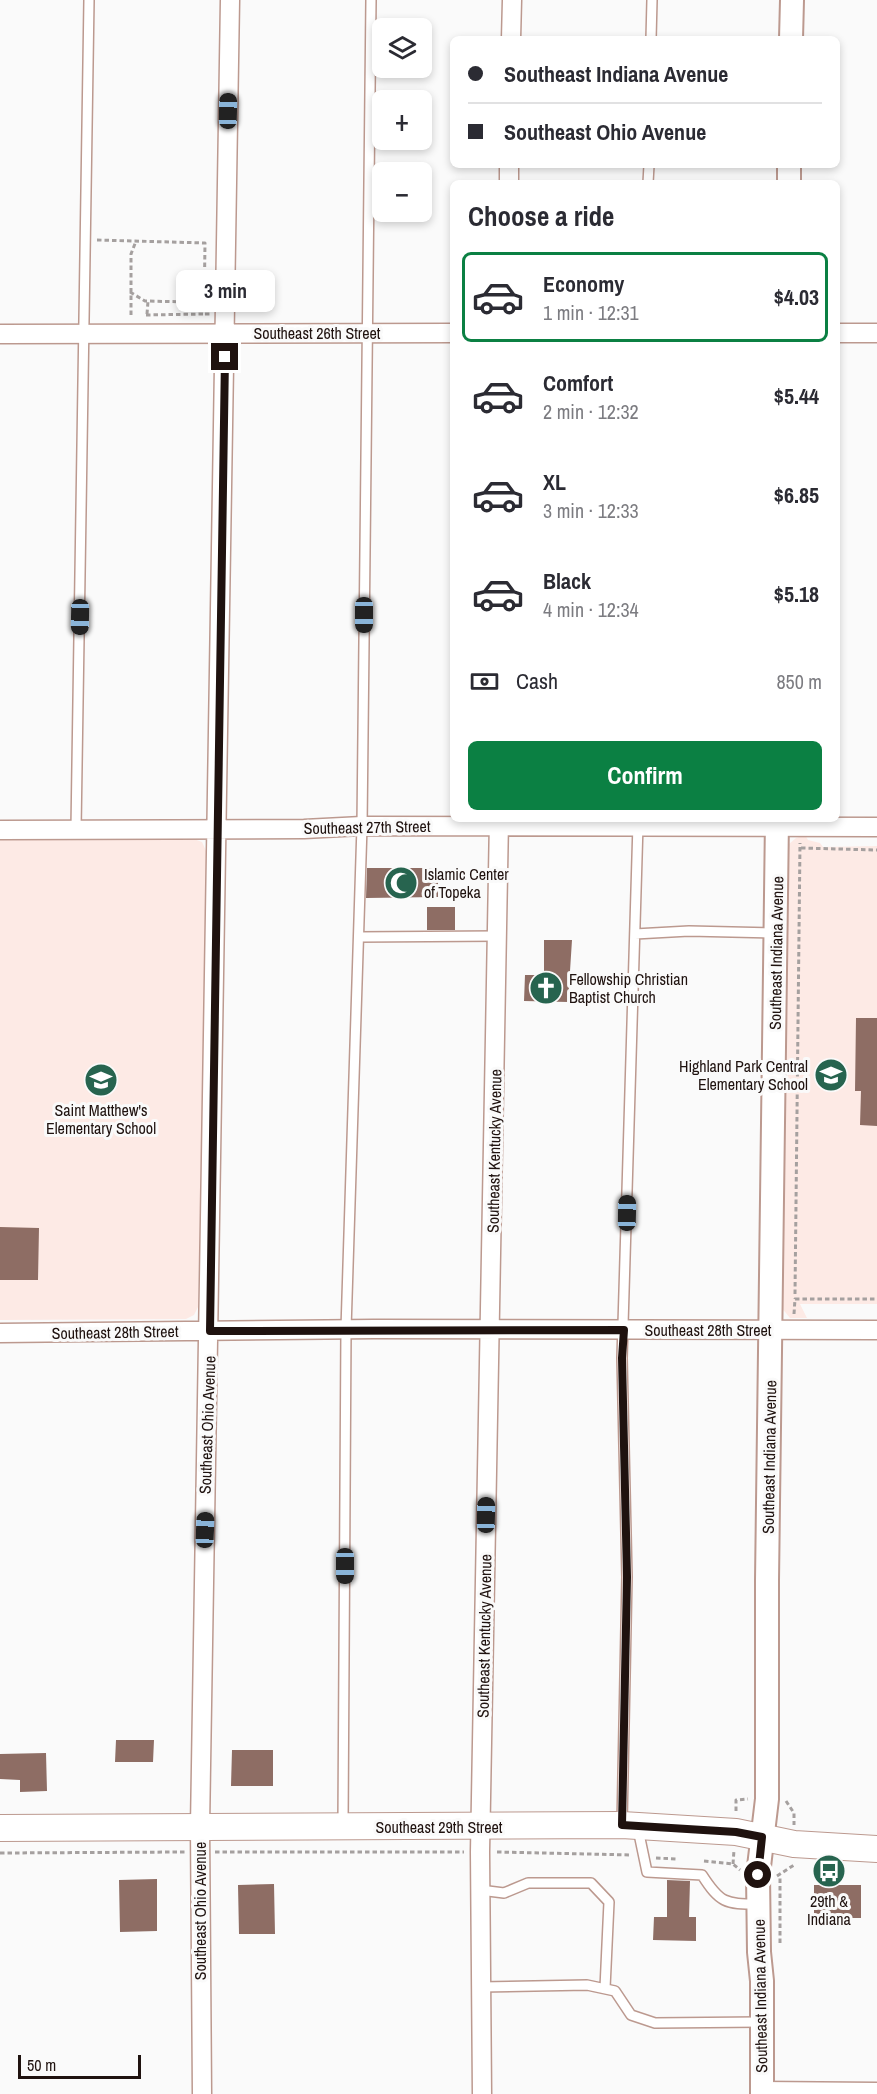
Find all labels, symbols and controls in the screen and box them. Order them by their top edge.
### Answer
map controls [372,18,432,222]
button: layers [372,18,432,78]
text: Southeast Indiana Avenue [504,59,728,89]
button: + [372,90,432,150]
car [219,93,237,129]
text: Southeast Ohio Avenue [504,117,706,147]
button: − [372,162,432,222]
text: Choose a ride [468,198,614,234]
text: Economy [543,269,624,299]
callout: 3 min [176,270,274,312]
icon: car [471,270,525,324]
text: 3 min [204,277,247,304]
text: $4.03 [774,282,819,312]
text: 1 min · 12:31 [543,299,639,326]
street label: Southeast 26th Street [254,322,381,344]
route end [211,343,238,370]
text: Comfort [543,368,613,398]
icon: car [471,369,525,423]
text: $5.44 [774,381,819,411]
text: 2 min · 12:32 [543,398,639,425]
text: XL [543,467,566,497]
icon: car [471,468,525,522]
text: $6.85 [774,480,819,510]
text: 3 min · 12:33 [543,497,639,524]
text: Black [543,566,591,596]
icon: car [471,567,525,621]
text: $5.18 [774,579,819,609]
text: 4 min · 12:34 [543,596,639,623]
car [355,597,373,633]
car [71,599,89,635]
icon: cash [468,665,501,698]
text: Cash [516,666,558,696]
text: 850 m [776,668,822,695]
button: Confirm [468,741,822,810]
street label: Southeast 27th Street [303,815,431,839]
place label: Islamic Center of Topeka [424,863,509,903]
mosque icon: Islamic Center of Topeka [383,865,419,901]
street label: Southeast Indiana Avenue [764,876,788,1030]
place label: Fellowship Christian Baptist Church [569,968,688,1008]
church icon: Fellowship Christian Baptist Church [528,970,564,1006]
place label: Highland Park Central Elementary School [679,1055,808,1095]
school or university icon: Highland Park Central Elementary School [813,1057,849,1093]
school or university icon: Saint Matthew's Elementary School [83,1062,119,1098]
street label: Southeast Kentucky Avenue [482,1069,506,1233]
place label: Saint Matthew's Elementary School [46,1099,156,1139]
car [618,1195,636,1231]
street label: Southeast 28th Street [645,1319,772,1341]
street label: Southeast 28th Street [51,1320,179,1344]
street label: Southeast Ohio Avenue [194,1355,220,1495]
street label: Southeast Indiana Avenue [757,1380,781,1534]
car [477,1497,495,1533]
car [195,1512,215,1548]
car [336,1548,354,1584]
street label: Southeast Kentucky Avenue [472,1554,496,1718]
street label: Southeast 29th Street [376,1816,503,1838]
street label: Southeast Ohio Avenue [189,1842,211,1980]
bus stop icon: 29th & Indiana [811,1853,847,1889]
route start [744,1861,771,1888]
place label: 29th & Indiana [807,1890,852,1930]
street label: Southeast Indiana Avenue [748,1919,772,2073]
scale bar [18,2052,141,2080]
text: 50 m [27,2054,56,2076]

